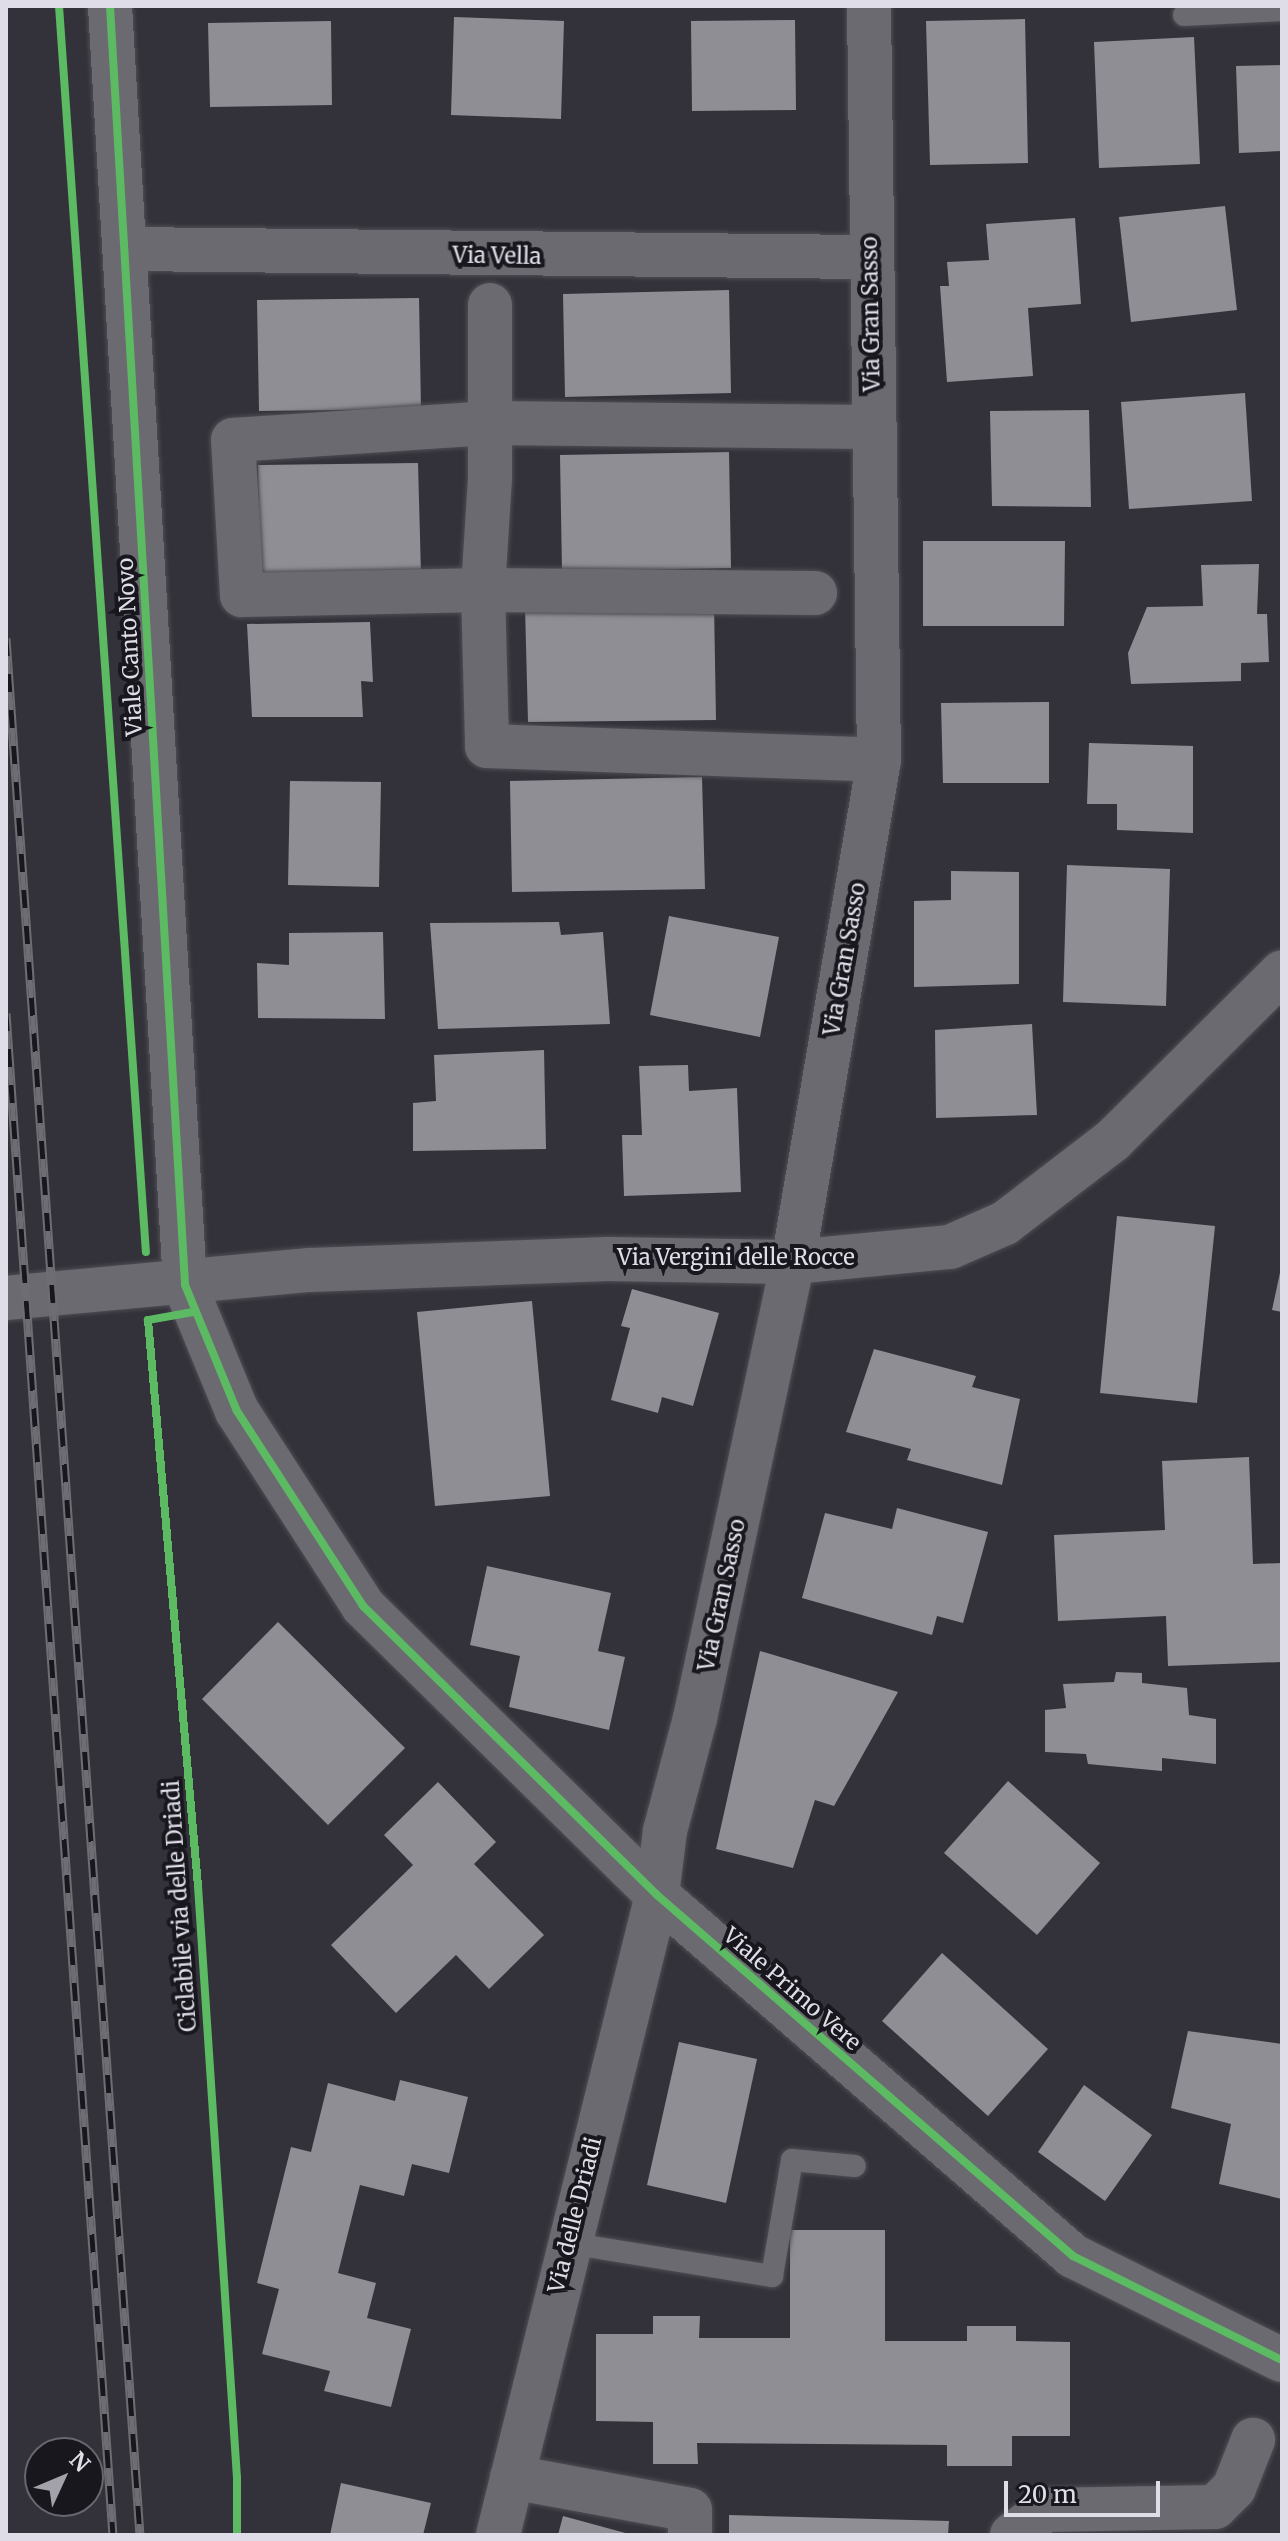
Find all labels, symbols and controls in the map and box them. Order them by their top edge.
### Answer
street label: Via Gran Sasso [856,236,886,392]
street label: Via Vella [452,242,542,270]
street label: Viale Canto Novo [112,557,148,737]
street label: Via Gran Sasso [819,880,871,1038]
street label: Via Vergini delle Rocce [617,1245,855,1271]
street label: Via Gran Sasso [693,1516,751,1674]
street label: Ciclabile via delle Driadi [158,1779,202,2033]
street label: Viale Primo Vere [718,1922,866,2056]
street label: Via delle Driadi [543,2134,607,2296]
north arrow [24,2437,104,2517]
text: N [64,2446,96,2478]
scale bar [1008,2465,1164,2515]
text: 20 m [1018,2479,1077,2510]

